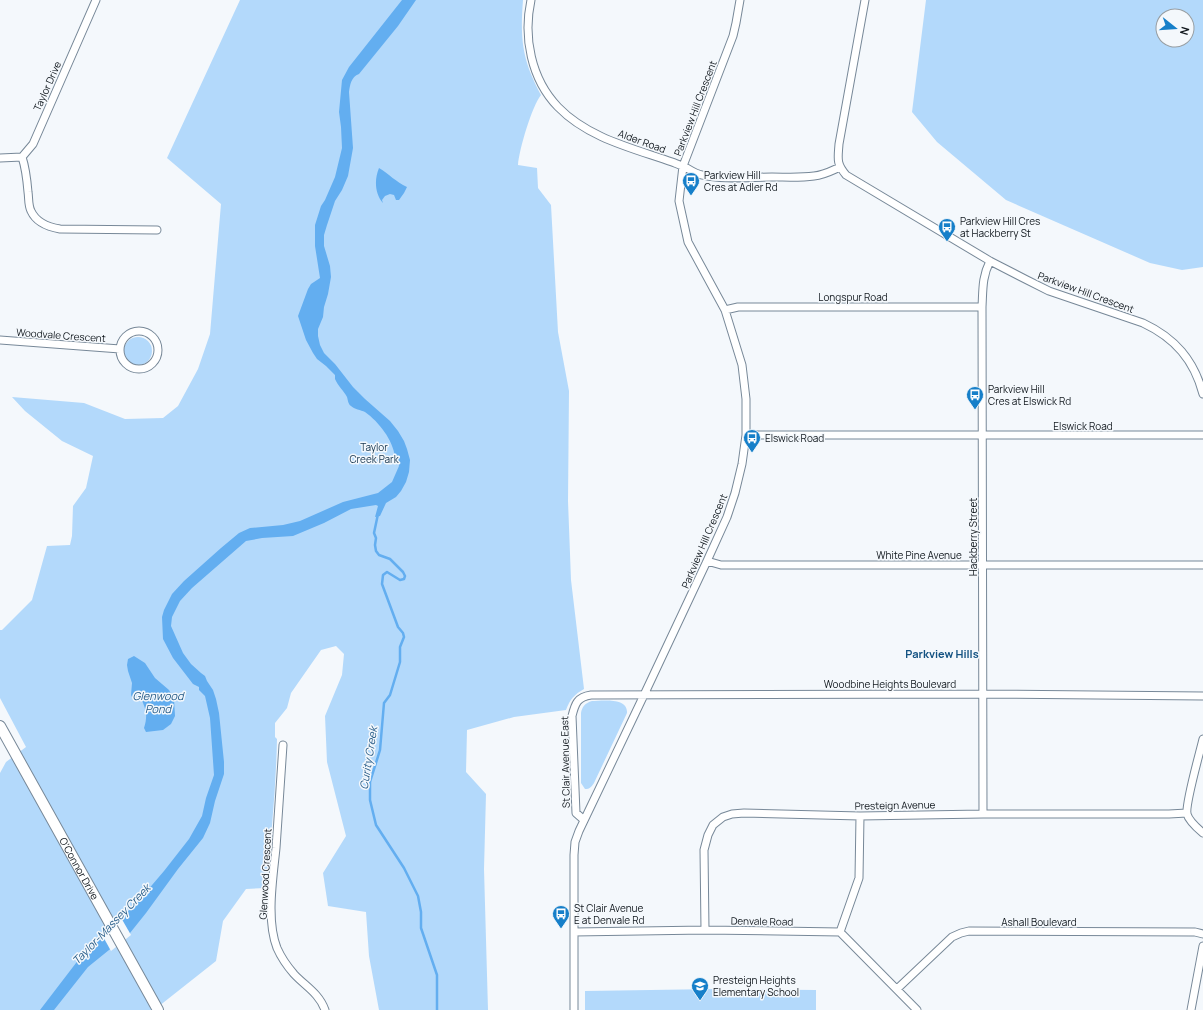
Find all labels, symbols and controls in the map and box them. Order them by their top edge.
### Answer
north arrow [1155,8,1195,48]
text: N [1177,25,1193,37]
street label: Parkview Hill Crescent [670,58,720,158]
street label: Taylor Drive [30,59,64,113]
street label: Alder Road [616,126,668,156]
place label: Parkview Hill Cres at Adler Rd [704,168,778,194]
bus stop icon: Parkview Hill Cres at Adler Rd [681,171,701,196]
place label: Parkview Hill Cres at Hackberry St [960,214,1040,240]
bus stop icon: Parkview Hill Cres at Hackberry St [937,217,957,242]
street label: Parkview Hill Crescent [1036,268,1136,316]
street label: Longspur Road [818,290,888,304]
street label: Woodvale Crescent [16,325,106,345]
place label: Parkview Hill Cres at Elswick Rd [988,382,1071,408]
bus stop icon: Parkview Hill Cres at Elswick Rd [965,385,985,410]
street label: Elswick Road [1053,419,1113,433]
bus stop icon: Elswick Road [742,428,762,453]
place label: Elswick Road [765,431,824,445]
park label: Taylor Creek Park [349,440,400,466]
street label: Parkview Hill Crescent [678,492,730,590]
street label: Hackberry Street [966,498,980,576]
street label: White Pine Avenue [876,548,962,562]
district label: Parkview Hills [905,646,979,661]
street label: Woodbine Heights Boulevard [824,677,956,691]
water label: Glenwood Pond [133,688,185,716]
street label: St Clair Avenue East [557,716,573,808]
water label: Curity Creek [356,724,381,790]
street label: Presteign Avenue [855,797,936,813]
street label: Glenwood Crescent [256,828,274,920]
street label: O'Connor Drive [56,835,102,902]
water label: Taylor-Massey Creek [69,879,154,967]
place label: St Clair Avenue E at Denvale Rd [574,901,644,927]
bus stop icon: St Clair Avenue E at Denvale Rd [551,904,571,929]
street label: Denvale Road [731,913,793,929]
street label: Ashall Boulevard [1001,915,1077,929]
place label: Presteign Heights Elementary School [713,973,799,999]
school or university icon: Presteign Heights Elementary School [690,976,710,1001]

